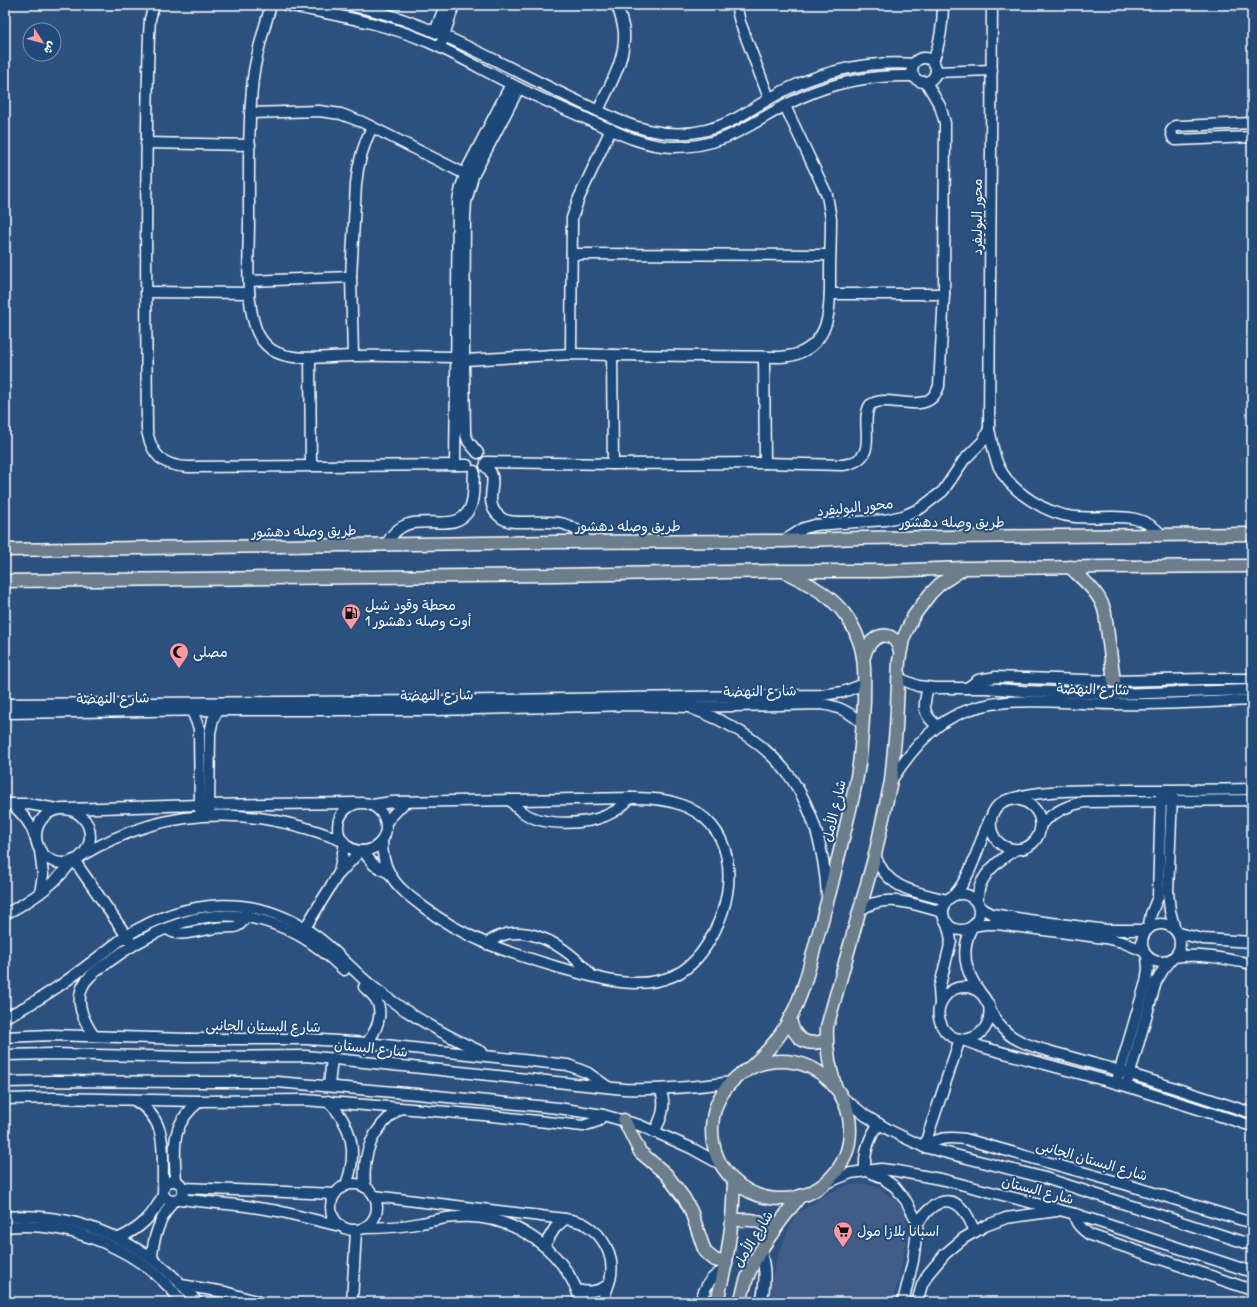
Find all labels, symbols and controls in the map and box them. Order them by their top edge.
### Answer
north arrow [22,22,62,62]
text: ش [41,39,59,57]
street label: محور البوليفرد [967,179,986,256]
street label: محور البوليفرد [816,493,894,520]
street label: طريق وصله دهشور [898,512,1005,532]
street label: طريق وصله دهشور [574,516,681,536]
street label: طريق وصله دهشور [250,520,357,542]
place label: محطة وقود شيل أوت وصله دهشور 1 [365,595,472,631]
fuel station icon: محطة وقود شيل أوت وصله دهشور 1 [340,602,362,630]
mosque icon: مصلى [168,641,190,669]
place label: مصلى [193,642,228,661]
street label: شارع النهضة [1056,678,1130,700]
street label: شارع النهضة [723,680,797,702]
street label: شارع النهضة [400,684,474,706]
street label: شارع النهضة [76,687,150,709]
street label: شارع الأمل [817,778,851,844]
street label: شارع البستان الجانبى [205,1015,321,1037]
street label: شارع البستان [333,1034,409,1062]
street label: شارع البستان الجانبى [1034,1134,1150,1186]
street label: شارع البستان [1000,1171,1076,1209]
street label: شارع الأمل [728,1207,778,1271]
supermarket icon: اسبانا بلازا مول [832,1220,854,1248]
place label: اسبانا بلازا مول [857,1221,939,1240]

